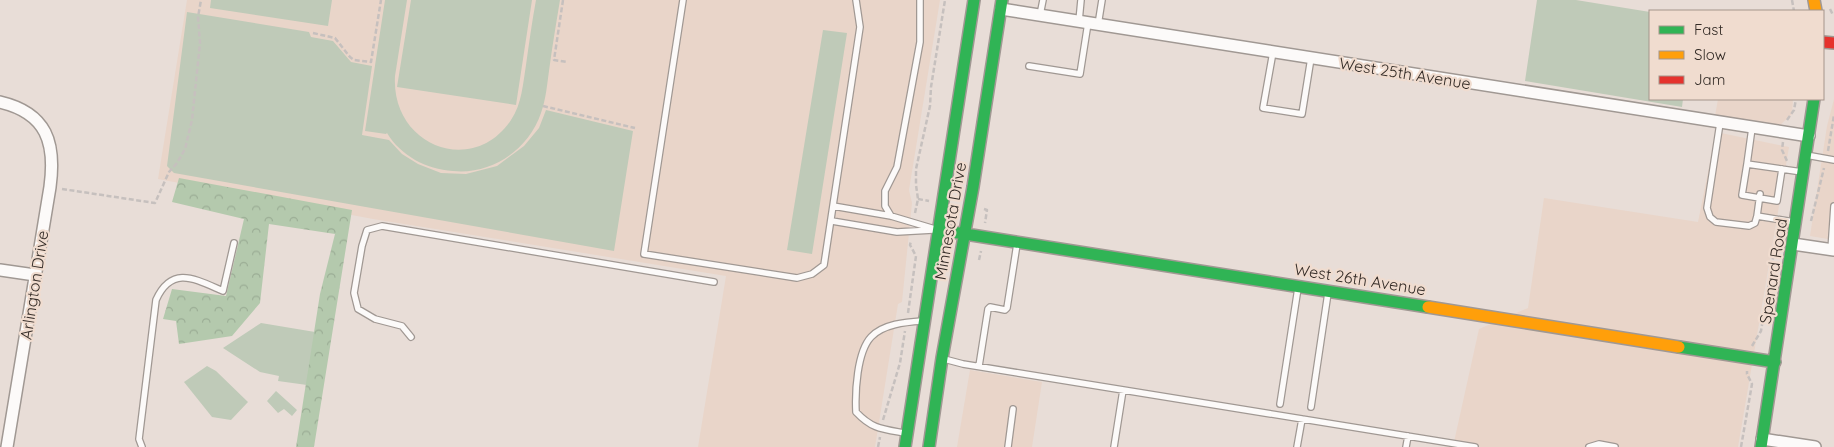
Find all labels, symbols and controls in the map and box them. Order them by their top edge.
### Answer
legend [1649,10,1824,100]
text: Fast [1694,20,1723,39]
text: Slow [1694,45,1726,64]
street label: West 25th Avenue [1338,53,1472,93]
text: Jam [1694,70,1725,89]
street label: Minnesota Drive [930,160,970,282]
street label: Spenard Road [1755,217,1791,325]
street label: Arlington Drive [16,229,52,341]
street label: West 26th Avenue [1293,259,1427,299]

